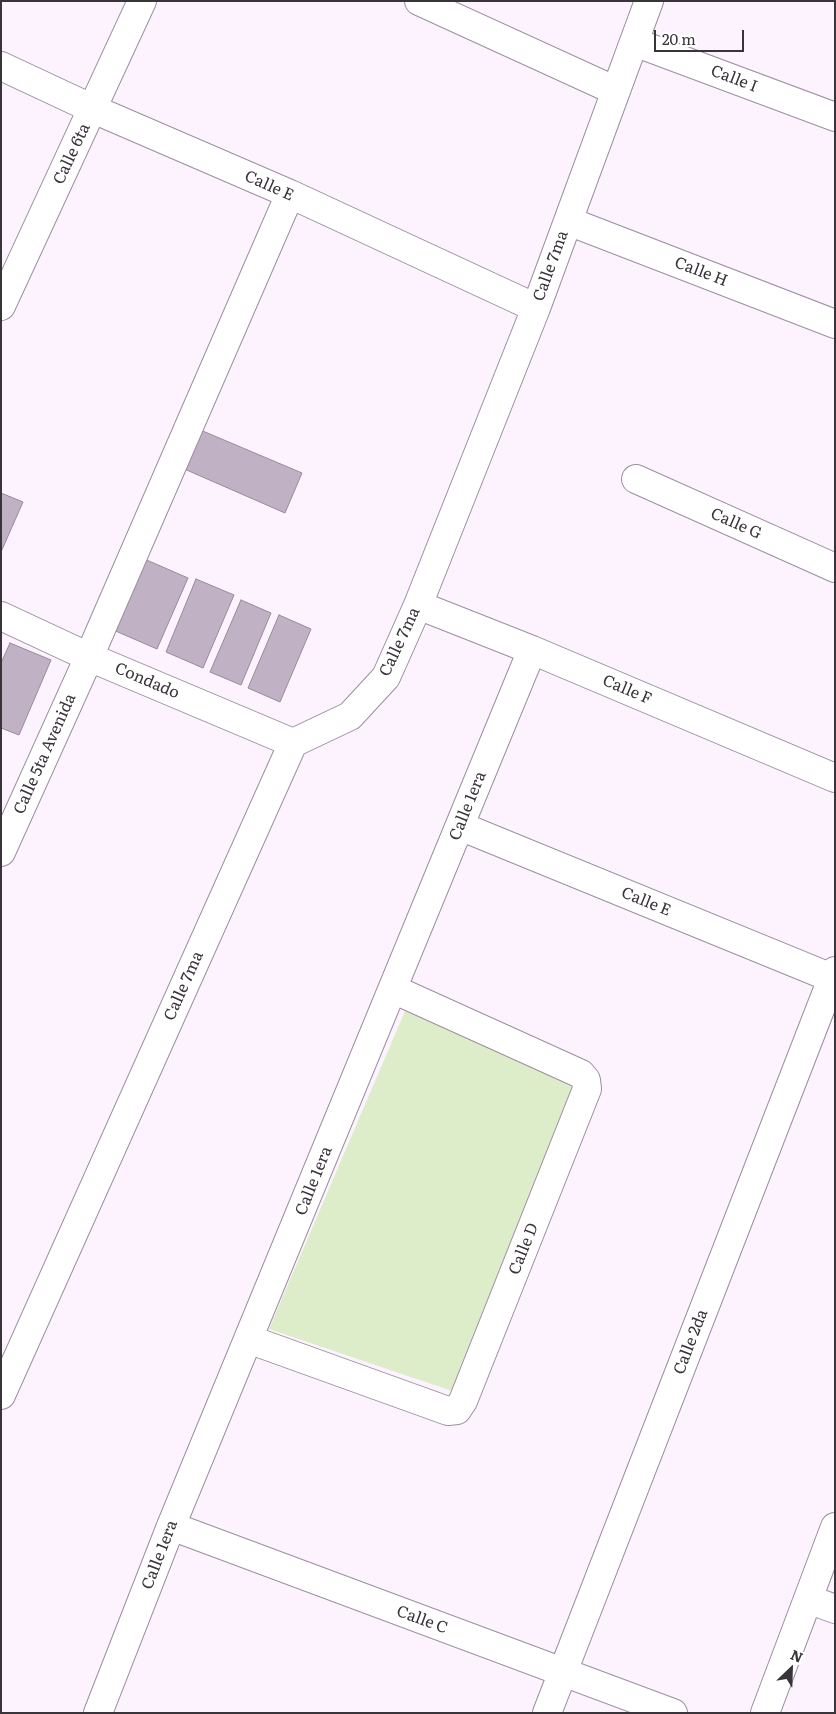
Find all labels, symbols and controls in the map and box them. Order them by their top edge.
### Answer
scale bar [656,20,746,52]
text: 20 m [662,27,696,50]
street label: Calle I [708,61,760,97]
street label: Calle 6ta [50,120,94,188]
street label: Calle E [241,167,297,205]
street label: Calle 7ma [529,228,573,304]
street label: Calle H [672,253,730,291]
street label: Calle G [708,504,764,544]
street label: Calle 7ma [376,604,424,680]
street label: Condado [112,659,182,703]
street label: Calle F [600,671,654,709]
street label: Calle 5ta Avenida [10,691,80,817]
street label: Calle 1era [446,769,490,843]
street label: Calle E [618,883,674,921]
street label: Calle 7ma [160,948,208,1024]
street label: Calle 1era [292,1144,336,1218]
street label: Calle D [505,1220,543,1278]
street label: Calle 2da [670,1307,712,1377]
street label: Calle 1era [138,1518,182,1592]
street label: Calle C [394,1602,450,1638]
north arrow [766,1644,816,1694]
text: N [788,1644,807,1667]

